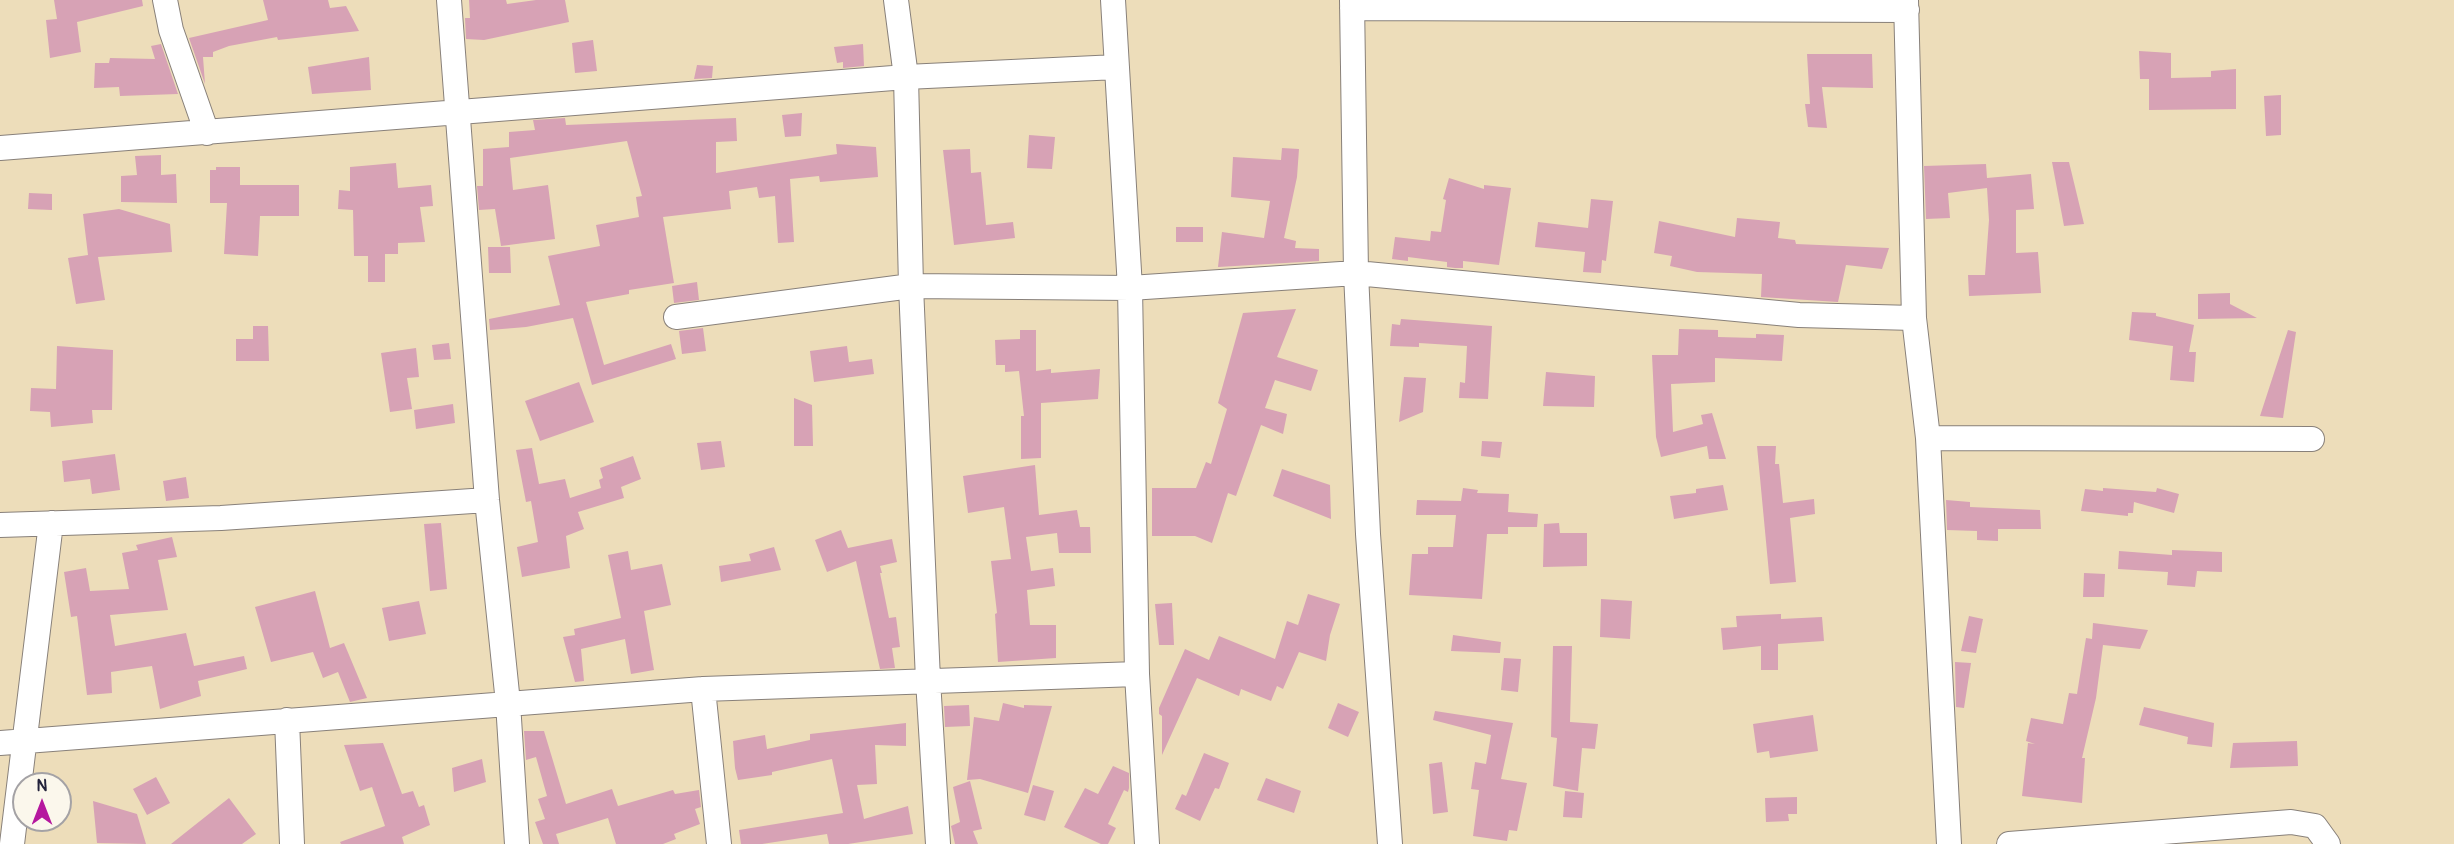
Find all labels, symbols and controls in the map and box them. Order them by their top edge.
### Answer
north arrow [12,772,72,832]
text: N [37,776,47,796]

